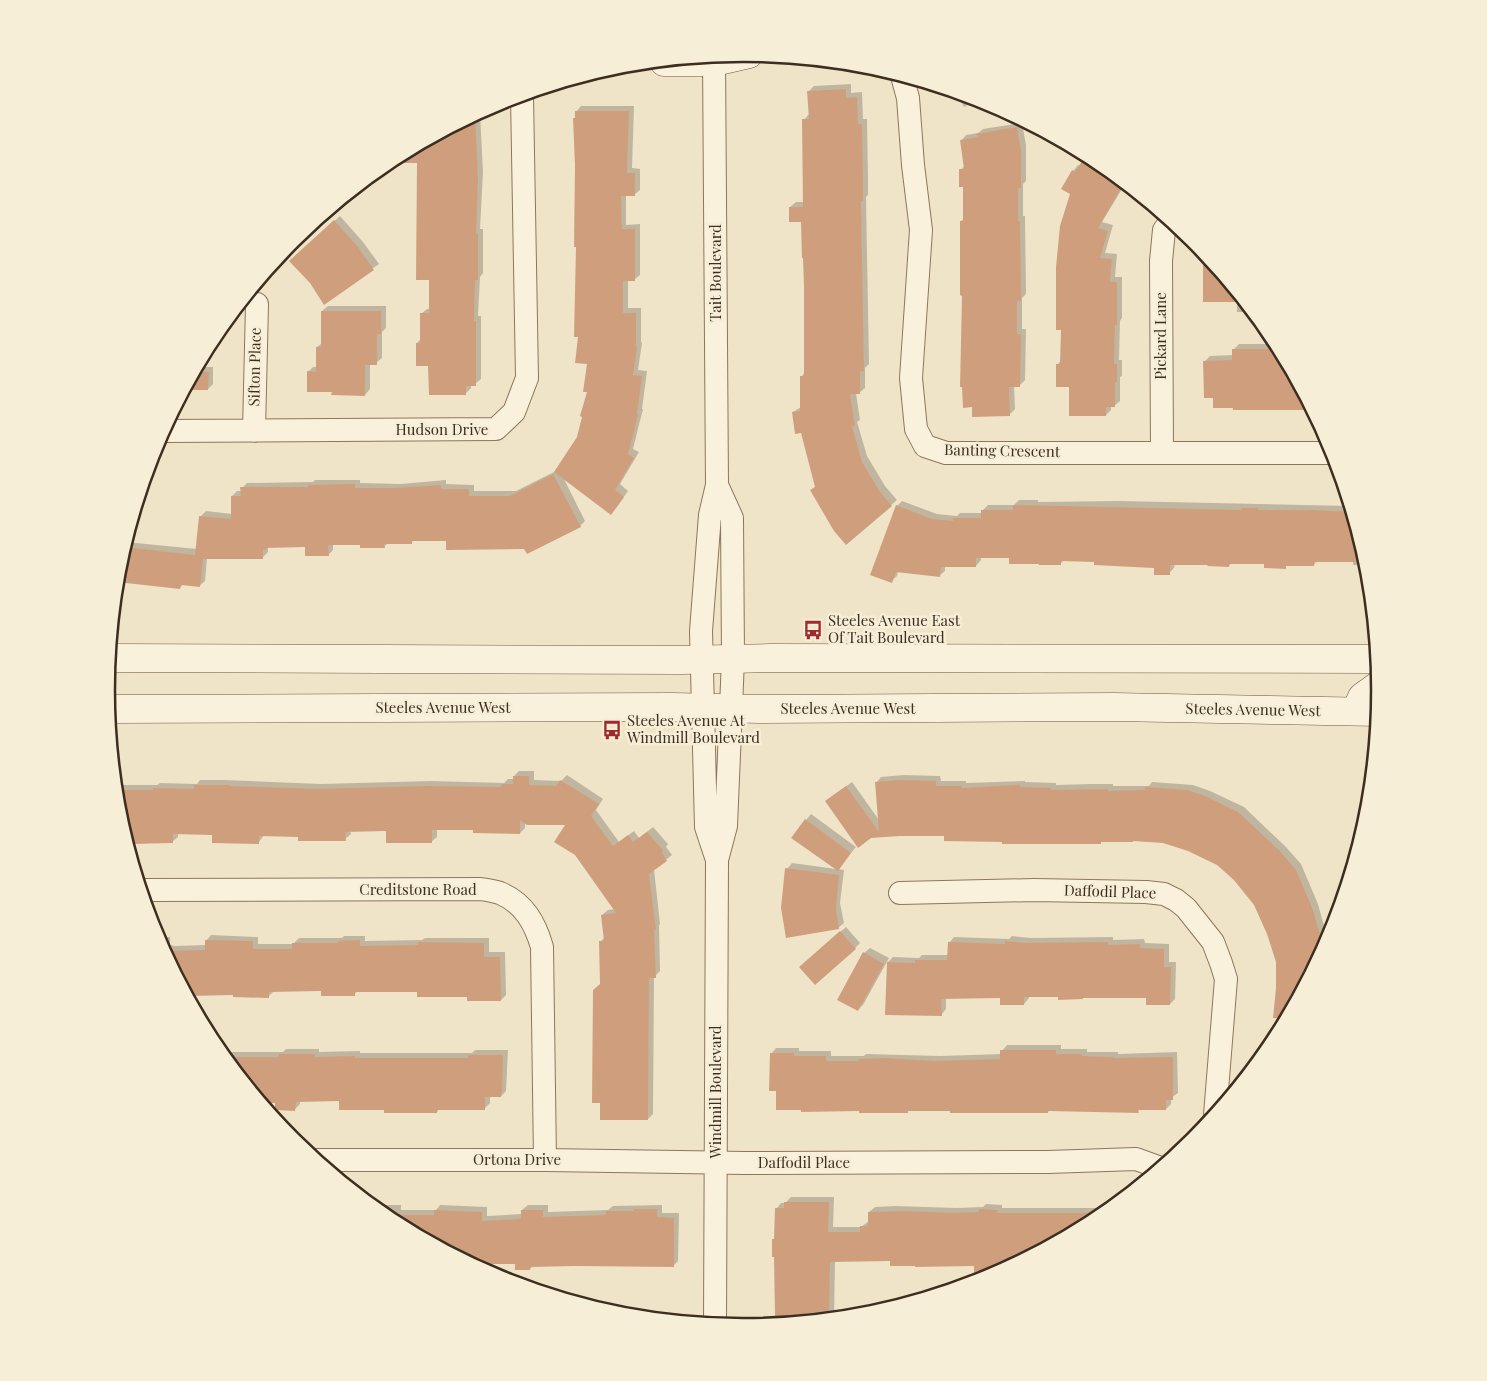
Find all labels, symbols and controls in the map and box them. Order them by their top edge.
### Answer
street label: Tait Boulevard [705,224,725,322]
street label: Pickard Lane [1150,292,1170,380]
street label: Sifton Place [243,327,265,407]
street label: Hudson Drive [396,419,488,439]
street label: Banting Crescent [944,439,1061,461]
place label: Steeles Avenue East Of Tait Boulevard [828,610,961,647]
bus stop icon: Steeles Avenue East Of Tait Boulevard [802,619,824,641]
street label: Steeles Avenue West [375,697,511,717]
street label: Steeles Avenue West [780,698,916,718]
street label: Steeles Avenue West [1185,698,1321,720]
place label: Steeles Avenue At Windmill Boulevard [626,710,760,747]
bus stop icon: Steeles Avenue At Windmill Boulevard [601,719,623,741]
street label: Creditstone Road [359,879,477,899]
street label: Daffodil Place [1064,879,1157,903]
street label: Windmill Boulevard [705,1025,725,1160]
street label: Ortona Drive [473,1149,561,1169]
street label: Daffodil Place [758,1152,850,1172]

